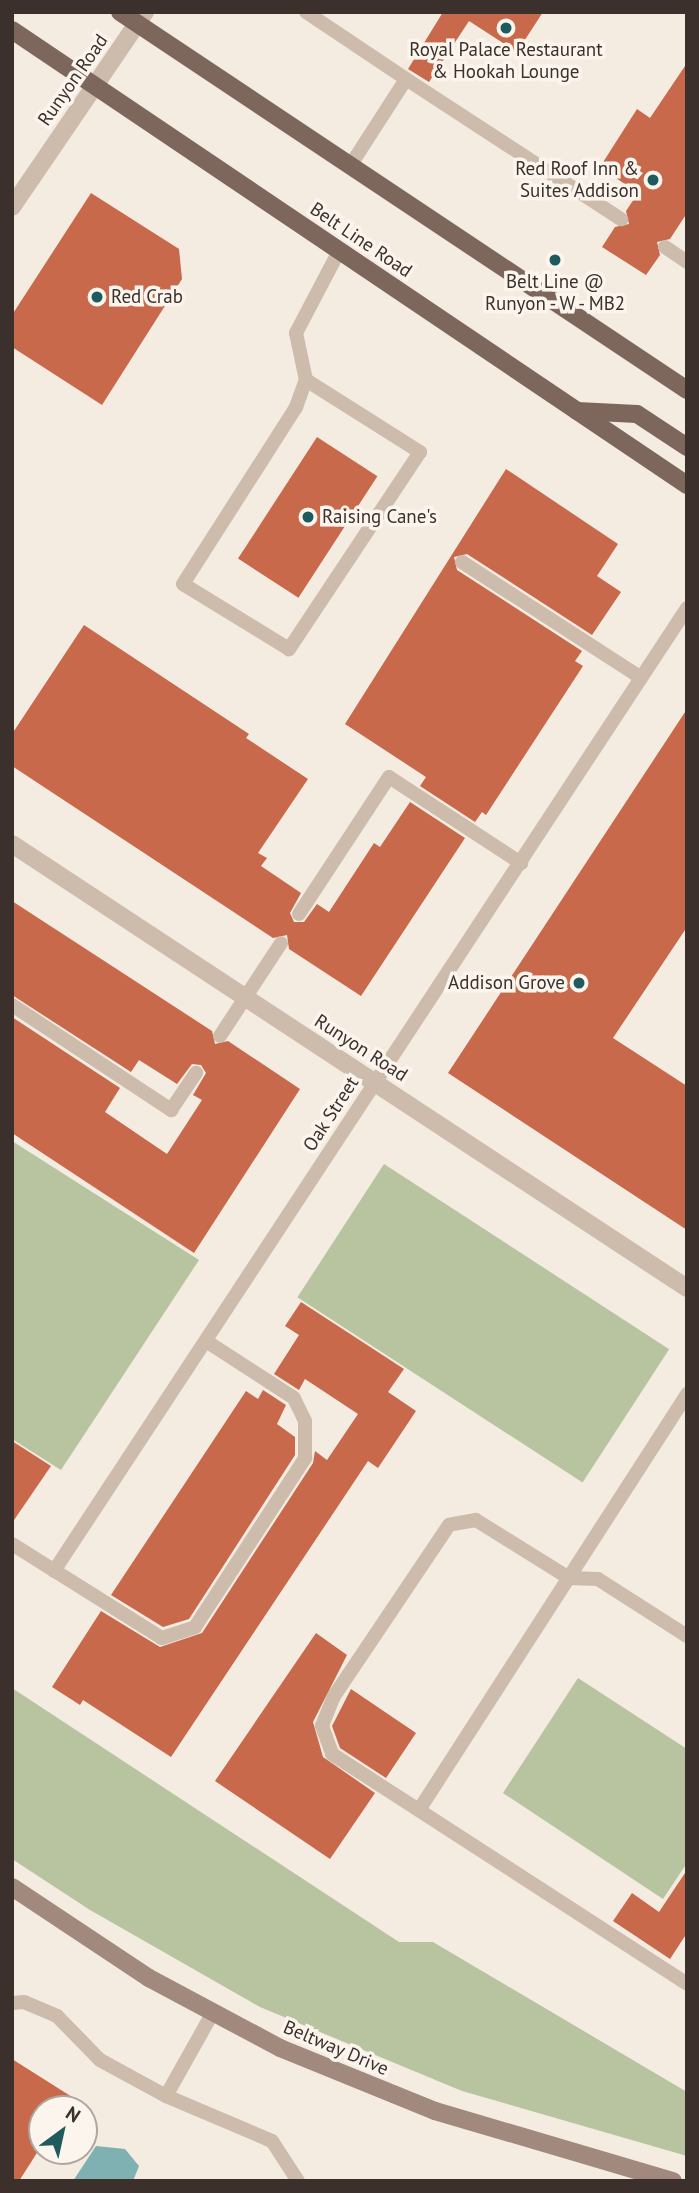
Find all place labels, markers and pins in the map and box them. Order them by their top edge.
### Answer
marker: Royal Palace Restaurant & Hookah Lounge [498,20,514,36]
place label: Royal Palace Restaurant & Hookah Lounge [409,39,603,83]
place label: Red Roof Inn & Suites Addison [515,158,639,202]
marker: Red Roof Inn & Suites Addison [645,172,661,188]
marker: Belt Line @ Runyon - W - MB2 [547,252,563,268]
place label: Belt Line @ Runyon - W - MB2 [481,271,629,315]
place label: Red Crab [111,286,183,308]
marker: Red Crab [89,289,105,305]
place label: Raising Cane's [322,506,437,528]
marker: Raising Cane's [300,509,316,525]
place label: Addison Grove [448,972,565,994]
marker: Addison Grove [571,975,587,991]

